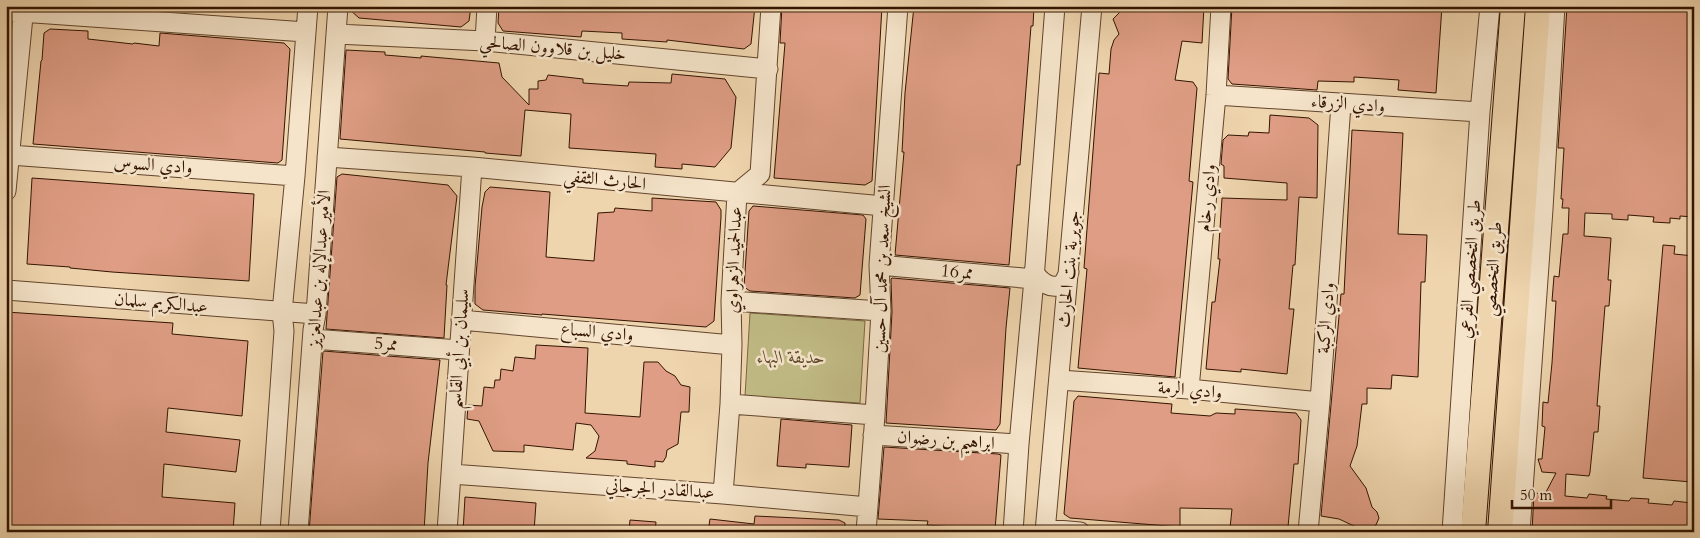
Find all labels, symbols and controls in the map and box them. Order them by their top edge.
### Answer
street label: خليل بن قلاوون الصالحي [478,29,627,71]
street label: وادي الزرقاء [1310,89,1386,121]
street label: وادي السوس [113,150,193,182]
street label: الحارث الثقفي [562,163,647,202]
street label: وادي رخام [1192,163,1225,233]
street label: الشيخ سعد بن محمد آل حسين [867,184,900,354]
street label: الأمير عبدالإله بن عبدالعزيز [300,189,337,351]
street label: طريق التخصصي الفرعي [1453,198,1491,340]
street label: عبدالحميد الزهراوي [720,206,750,314]
street label: جويرية بنت الحارث [1051,209,1087,329]
street label: طريق التخصصي [1477,220,1513,318]
street label: ممر16 [940,258,974,286]
street label: وادي الركبة [1311,282,1343,355]
street label: عبدالكريم سلمان [113,286,209,323]
street label: سليمان بن أبي القاسم [441,288,481,410]
street label: وادي السباع [559,316,635,350]
street label: ممر5 [373,331,399,357]
park label: حديقة البهاء [757,345,825,370]
street label: وادي الرمة [1157,375,1223,407]
street label: ابراهيم بن رضوان [896,424,996,461]
street label: عبدالقادر الجرجاني [605,473,715,507]
scale bar [1512,478,1611,510]
text: 50 m [1520,485,1552,505]

